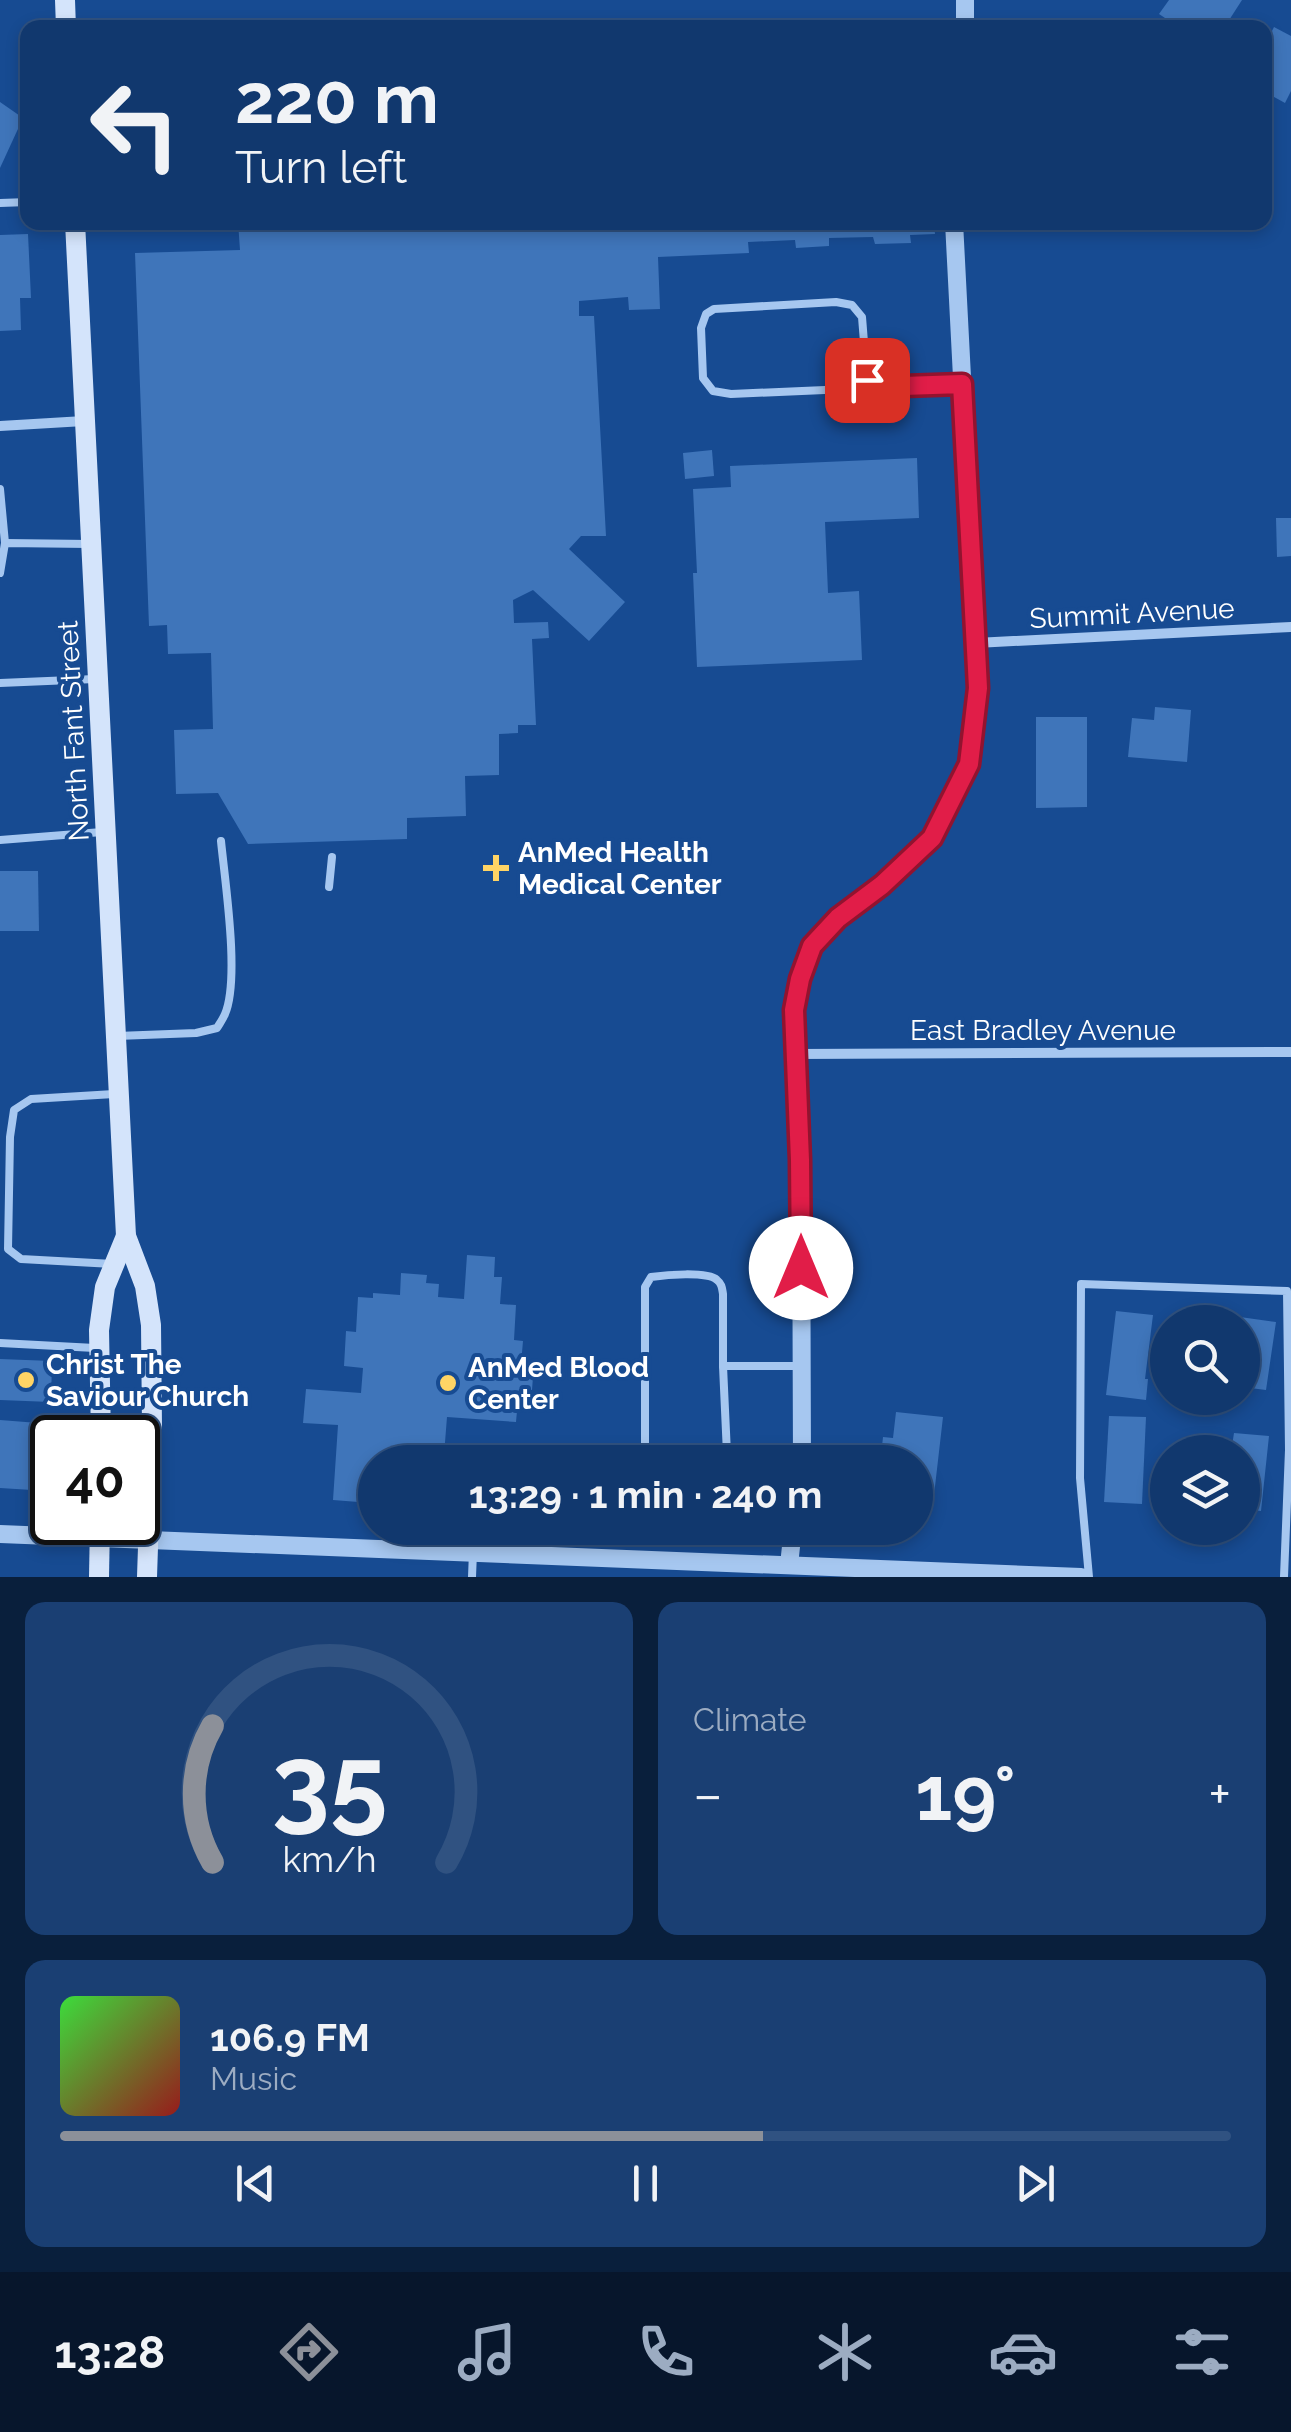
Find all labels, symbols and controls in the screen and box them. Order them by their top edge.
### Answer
text: 220 m [235,57,439,139]
icon: left [70,60,200,190]
text: Turn left [235,141,407,194]
pin [825,338,910,423]
icon: arrive [840,353,895,408]
street label: Summit Avenue [1029,592,1235,635]
street label: North Fant Street [51,619,96,842]
place label: AnMed Health Medical Center [518,836,722,901]
marker: AnMed Health Medical Center [483,855,509,881]
street label: East Bradley Avenue [910,1014,1176,1047]
position arrow [749,1216,853,1320]
map controls [1150,1305,1260,1545]
button: search [1150,1305,1260,1415]
place label: Christ The Saviour Church [46,1348,249,1413]
place label: AnMed Blood Center [468,1351,649,1416]
marker: Christ The Saviour Church [15,1369,37,1391]
marker: AnMed Blood Center [437,1372,459,1394]
speed limit sign: 40 [30,1415,160,1545]
button: layers [1150,1435,1260,1545]
text: 13:29 · 1 min · 240 m [469,1472,822,1517]
text: Climate [693,1701,807,1738]
text: 35 [271,1722,387,1844]
text: 19° [915,1749,1016,1838]
text: − [693,1762,723,1827]
text: + [1208,1762,1231,1827]
text: km/h [282,1838,376,1880]
text: 106.9 FM [210,2015,370,2060]
text: Music [210,2060,297,2097]
icon: previous [228,2156,283,2211]
icon: pause [618,2156,673,2211]
icon: next [1008,2156,1063,2211]
icon: directions [274,2317,344,2387]
icon: music [452,2317,522,2387]
icon: phone [631,2317,701,2387]
icon: climate [810,2317,880,2387]
icon: car [988,2317,1058,2387]
icon: filters [1167,2317,1237,2387]
text: 13:28 [54,2326,165,2379]

